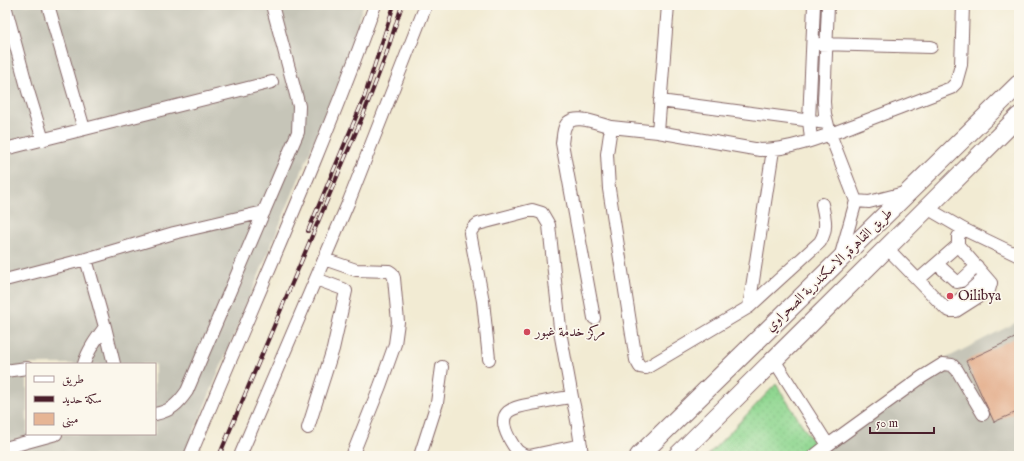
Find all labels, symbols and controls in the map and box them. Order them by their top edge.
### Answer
street label: طريق القاهرة, الاسكندرية الصحراوي [761,204,898,337]
place label: Oilibya [958,287,1002,305]
marker: Oilibya [945,291,955,301]
place label: مركز خدمة غبور [533,323,605,341]
marker: مركز خدمة غبور [522,327,532,337]
legend [26,363,156,435]
text: طريق [62,372,84,387]
text: سكة حديد [62,392,102,407]
scale bar [870,409,934,435]
text: مبنى [62,412,78,428]
text: 50 m [876,416,898,431]

